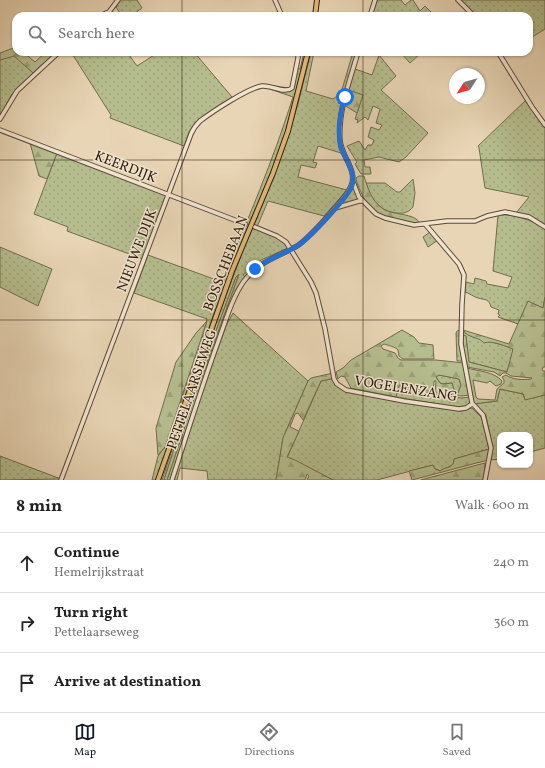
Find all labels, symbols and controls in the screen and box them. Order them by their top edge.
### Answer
search box [12,12,533,56]
icon: search [26,23,48,45]
text: Search here [58,24,135,45]
north arrow [449,68,485,104]
route start [336,88,354,106]
street label: KEERDIJK [92,147,160,188]
street label: NIEUWE DIJK [113,206,162,295]
street label: BOSSCHEBAAN [199,213,253,314]
route end [246,260,264,278]
street label: PETTELAARSEWEG [163,327,222,452]
street label: VOGELENZANG [353,372,459,407]
map controls [497,432,533,468]
button: layers [497,432,533,468]
text: 8 min [16,495,62,518]
text: Walk · 600 m [455,497,529,515]
text: Continue [54,543,119,564]
icon: ahead [16,552,38,574]
text: 240 m [493,554,529,572]
text: Hemelrijkstraat [54,564,144,582]
text: Turn right [54,603,128,624]
icon: right [16,612,38,634]
text: 360 m [494,614,529,632]
text: Pettelaarseweg [54,624,139,642]
icon: arrive [16,672,38,694]
text: Arrive at destination [54,672,201,693]
tab: Map [74,721,96,760]
tab: Directions [244,721,295,760]
tab: Saved [443,721,471,760]

